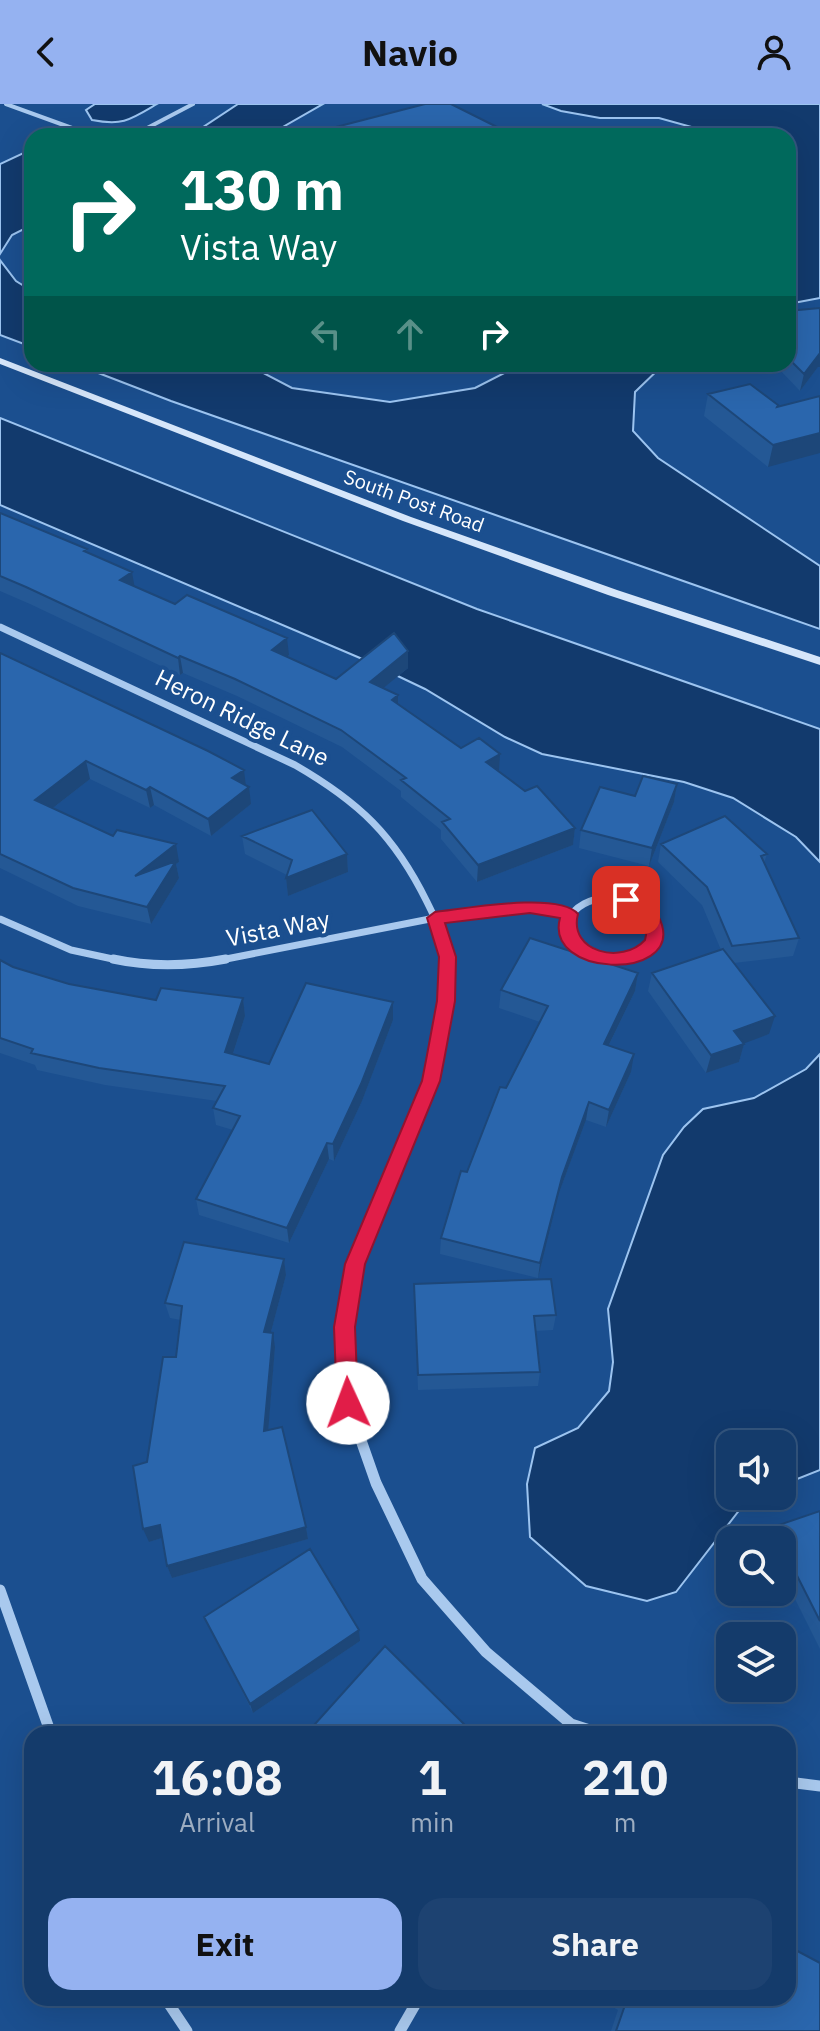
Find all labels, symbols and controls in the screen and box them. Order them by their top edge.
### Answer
text: Navio [362,29,458,76]
icon: back [24,30,68,74]
icon: person [752,30,796,74]
text: 130 m [180,153,344,225]
icon: right [48,160,152,264]
text: Vista Way [180,223,337,270]
icon: left [304,312,348,356]
icon: ahead [388,312,432,356]
icon: right [472,312,516,356]
street label: South Post Road [340,463,488,538]
street label: Heron Ridge Lane [150,661,335,773]
pin [592,866,660,934]
icon: arrive [604,878,648,922]
street label: Vista Way [223,902,332,954]
position arrow [306,1361,390,1445]
map controls [716,1430,796,1702]
button: sound [716,1430,796,1510]
button: search [716,1526,796,1606]
button: layers [716,1622,796,1702]
text: 16:08 [152,1746,283,1808]
text: 1 [418,1746,447,1808]
text: 210 [582,1746,668,1808]
text: Arrival [179,1805,255,1839]
text: min [410,1805,454,1839]
text: m [614,1805,636,1839]
button: Exit [48,1898,402,1990]
button: Share [418,1898,772,1990]

